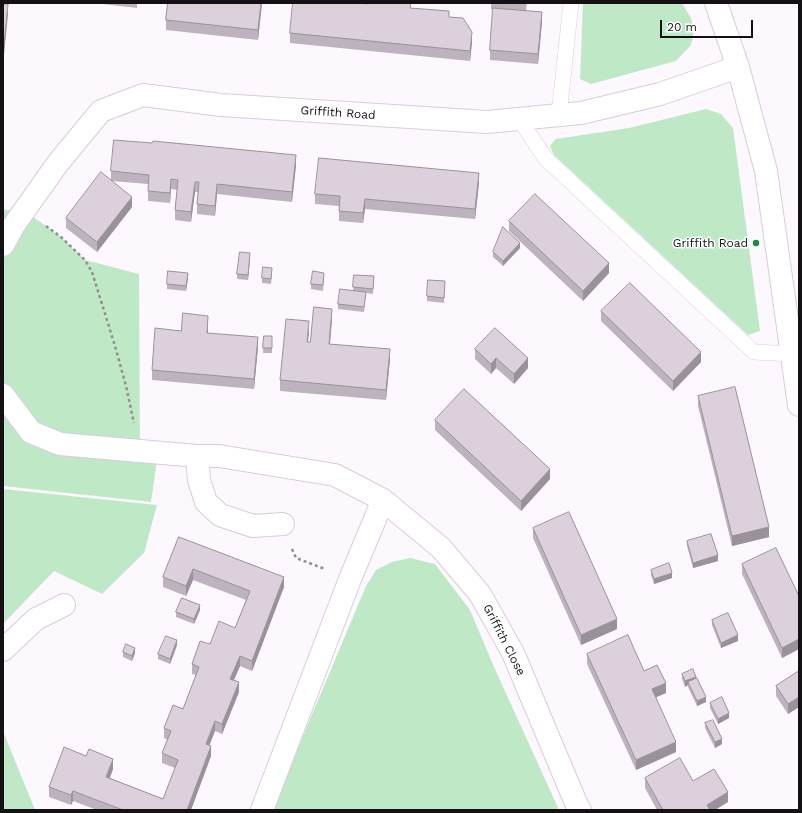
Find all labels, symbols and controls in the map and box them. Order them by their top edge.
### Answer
scale bar [662,12,755,38]
text: 20 m [667,20,697,34]
street label: Griffith Road [300,103,376,123]
place label: Griffith Road [673,236,748,250]
marker: Griffith Road [751,238,761,248]
street label: Griffith Close [480,602,528,678]

